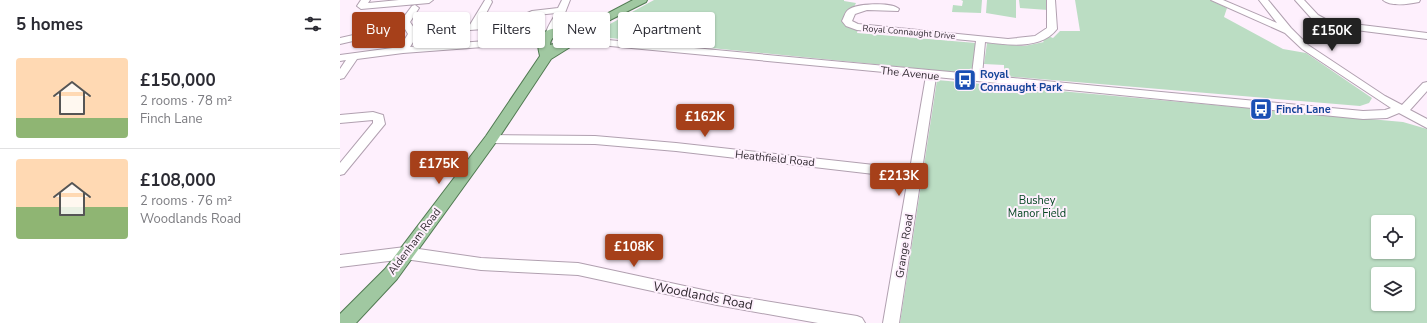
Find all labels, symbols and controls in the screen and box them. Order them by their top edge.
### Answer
chip: Buy [352,12,405,48]
chip: Rent [413,12,470,48]
chip: Filters [478,12,545,48]
chip: New [553,12,610,48]
chip: Apartment [618,12,715,48]
text: 5 homes [16,13,83,36]
icon: filters [302,13,324,35]
pin: £150K [1304,18,1360,52]
street label: Royal Connaught Drive [862,22,956,42]
text: £150K [1312,22,1352,40]
street label: The Avenue [880,63,940,84]
bus stop icon: Royal Connaught Park [952,67,978,93]
place label: Royal Connaught Park [980,67,1063,95]
text: £150,000 [140,69,216,92]
icon: home [48,74,96,122]
text: 2 rooms · 78 m² [140,92,232,110]
bus stop icon: Finch Lane [1248,96,1274,122]
place label: Finch Lane [1276,102,1331,117]
pin: £162K [677,104,733,138]
text: £162K [685,108,725,126]
text: Finch Lane [140,110,203,128]
street label: Heathfield Road [734,147,816,170]
pin: £175K [411,151,467,185]
text: £175K [419,155,459,173]
pin: £213K [871,163,927,197]
text: £213K [879,167,919,185]
text: £108,000 [140,169,216,192]
icon: home [48,175,96,223]
text: 2 rooms · 76 m² [140,192,232,210]
park label: Bushey Manor Field [1008,193,1066,221]
street label: Aldenham Road [384,205,444,278]
text: Woodlands Road [140,210,241,228]
street label: Grange Road [892,213,917,279]
map controls [1371,215,1415,311]
button: locate [1371,215,1415,259]
pin: £108K [606,234,662,268]
text: £108K [614,238,654,256]
button: layers [1371,267,1415,311]
street label: Woodlands Road [651,277,754,314]

